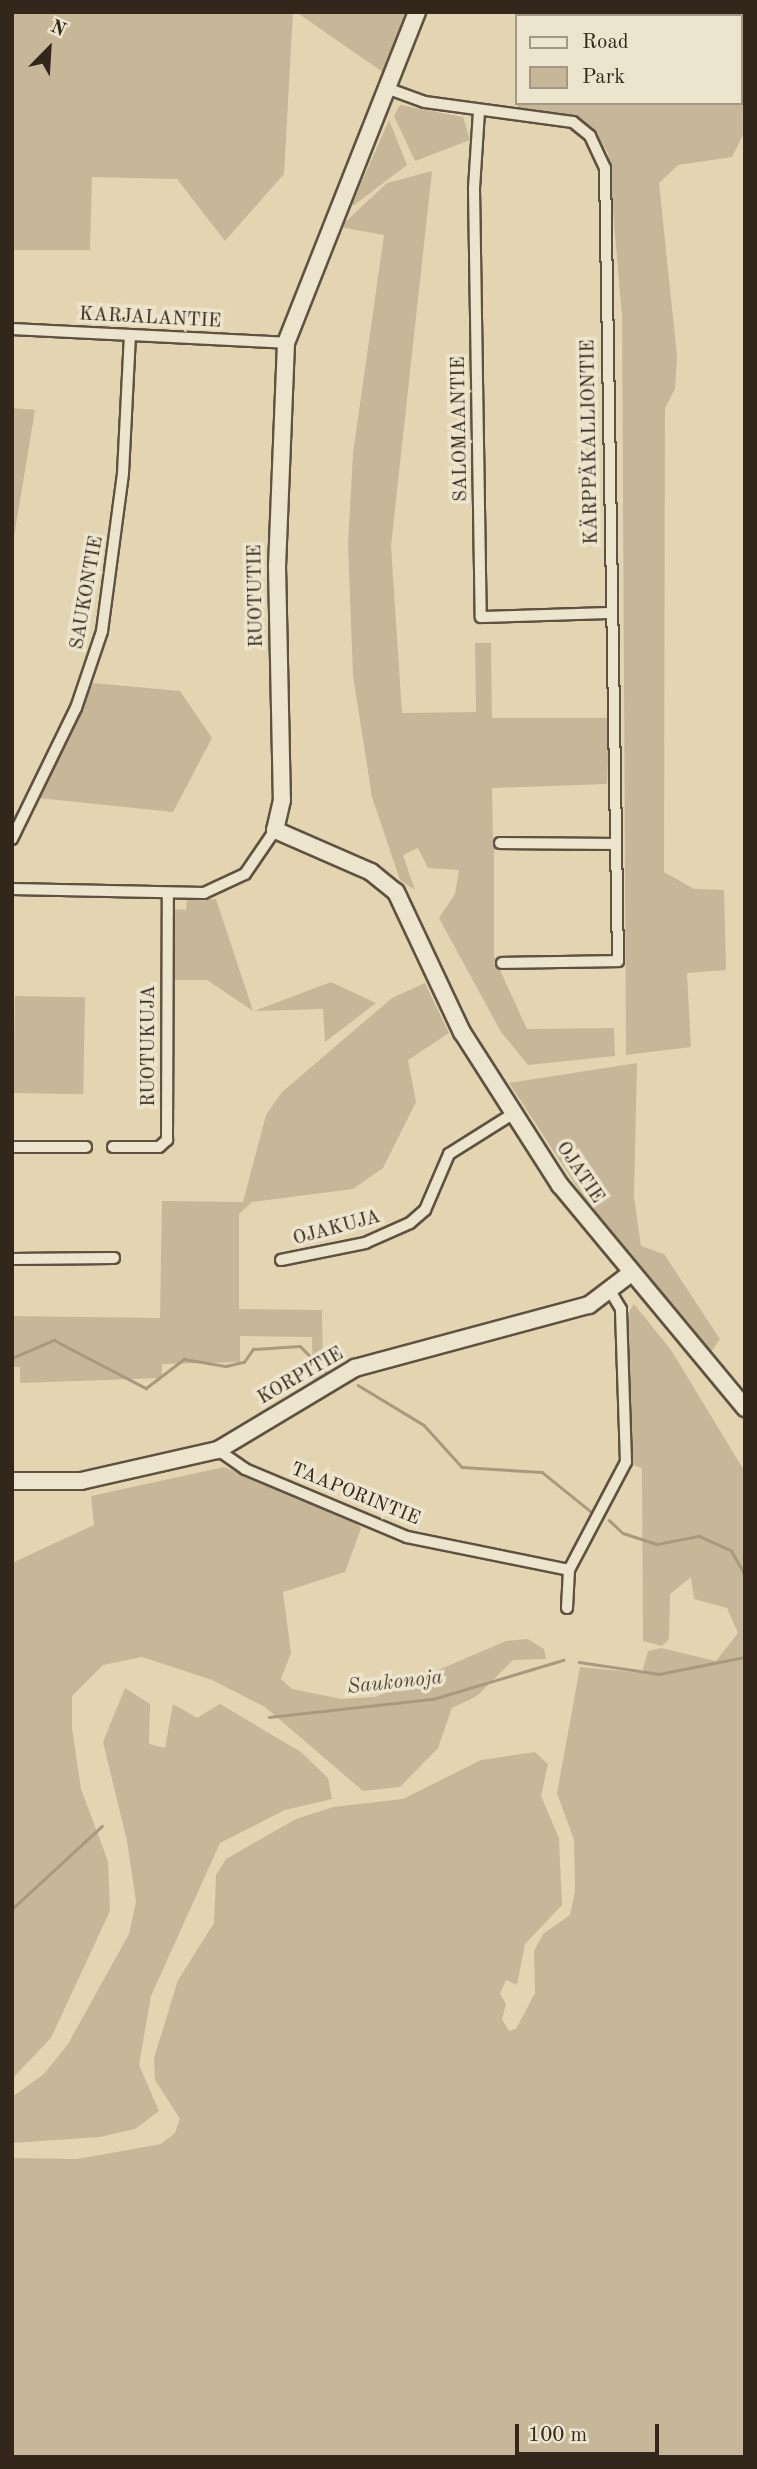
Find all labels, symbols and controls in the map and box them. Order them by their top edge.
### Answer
north arrow [14,14,84,84]
legend [516,14,743,105]
text: N [47,18,68,41]
text: Road [582,32,629,53]
text: Park [582,67,625,88]
street label: KARJALANTIE [78,304,222,334]
street label: KÄRPPÄKALLIONTIE [578,339,604,545]
street label: SALOMAANTIE [448,356,474,502]
street label: SAUKONTIE [67,534,109,652]
street label: RUOTUTIE [245,544,269,648]
street label: RUOTUKUJA [139,985,161,1107]
street label: OJATIE [550,1138,608,1208]
street label: OJAKUJA [291,1206,383,1252]
street label: KORPITIE [254,1343,348,1411]
street label: TAAPORINTIE [287,1459,423,1531]
water label: Saukonoja [346,1665,444,1701]
scale bar [519,2410,662,2454]
text: 100 m [528,2425,587,2446]

